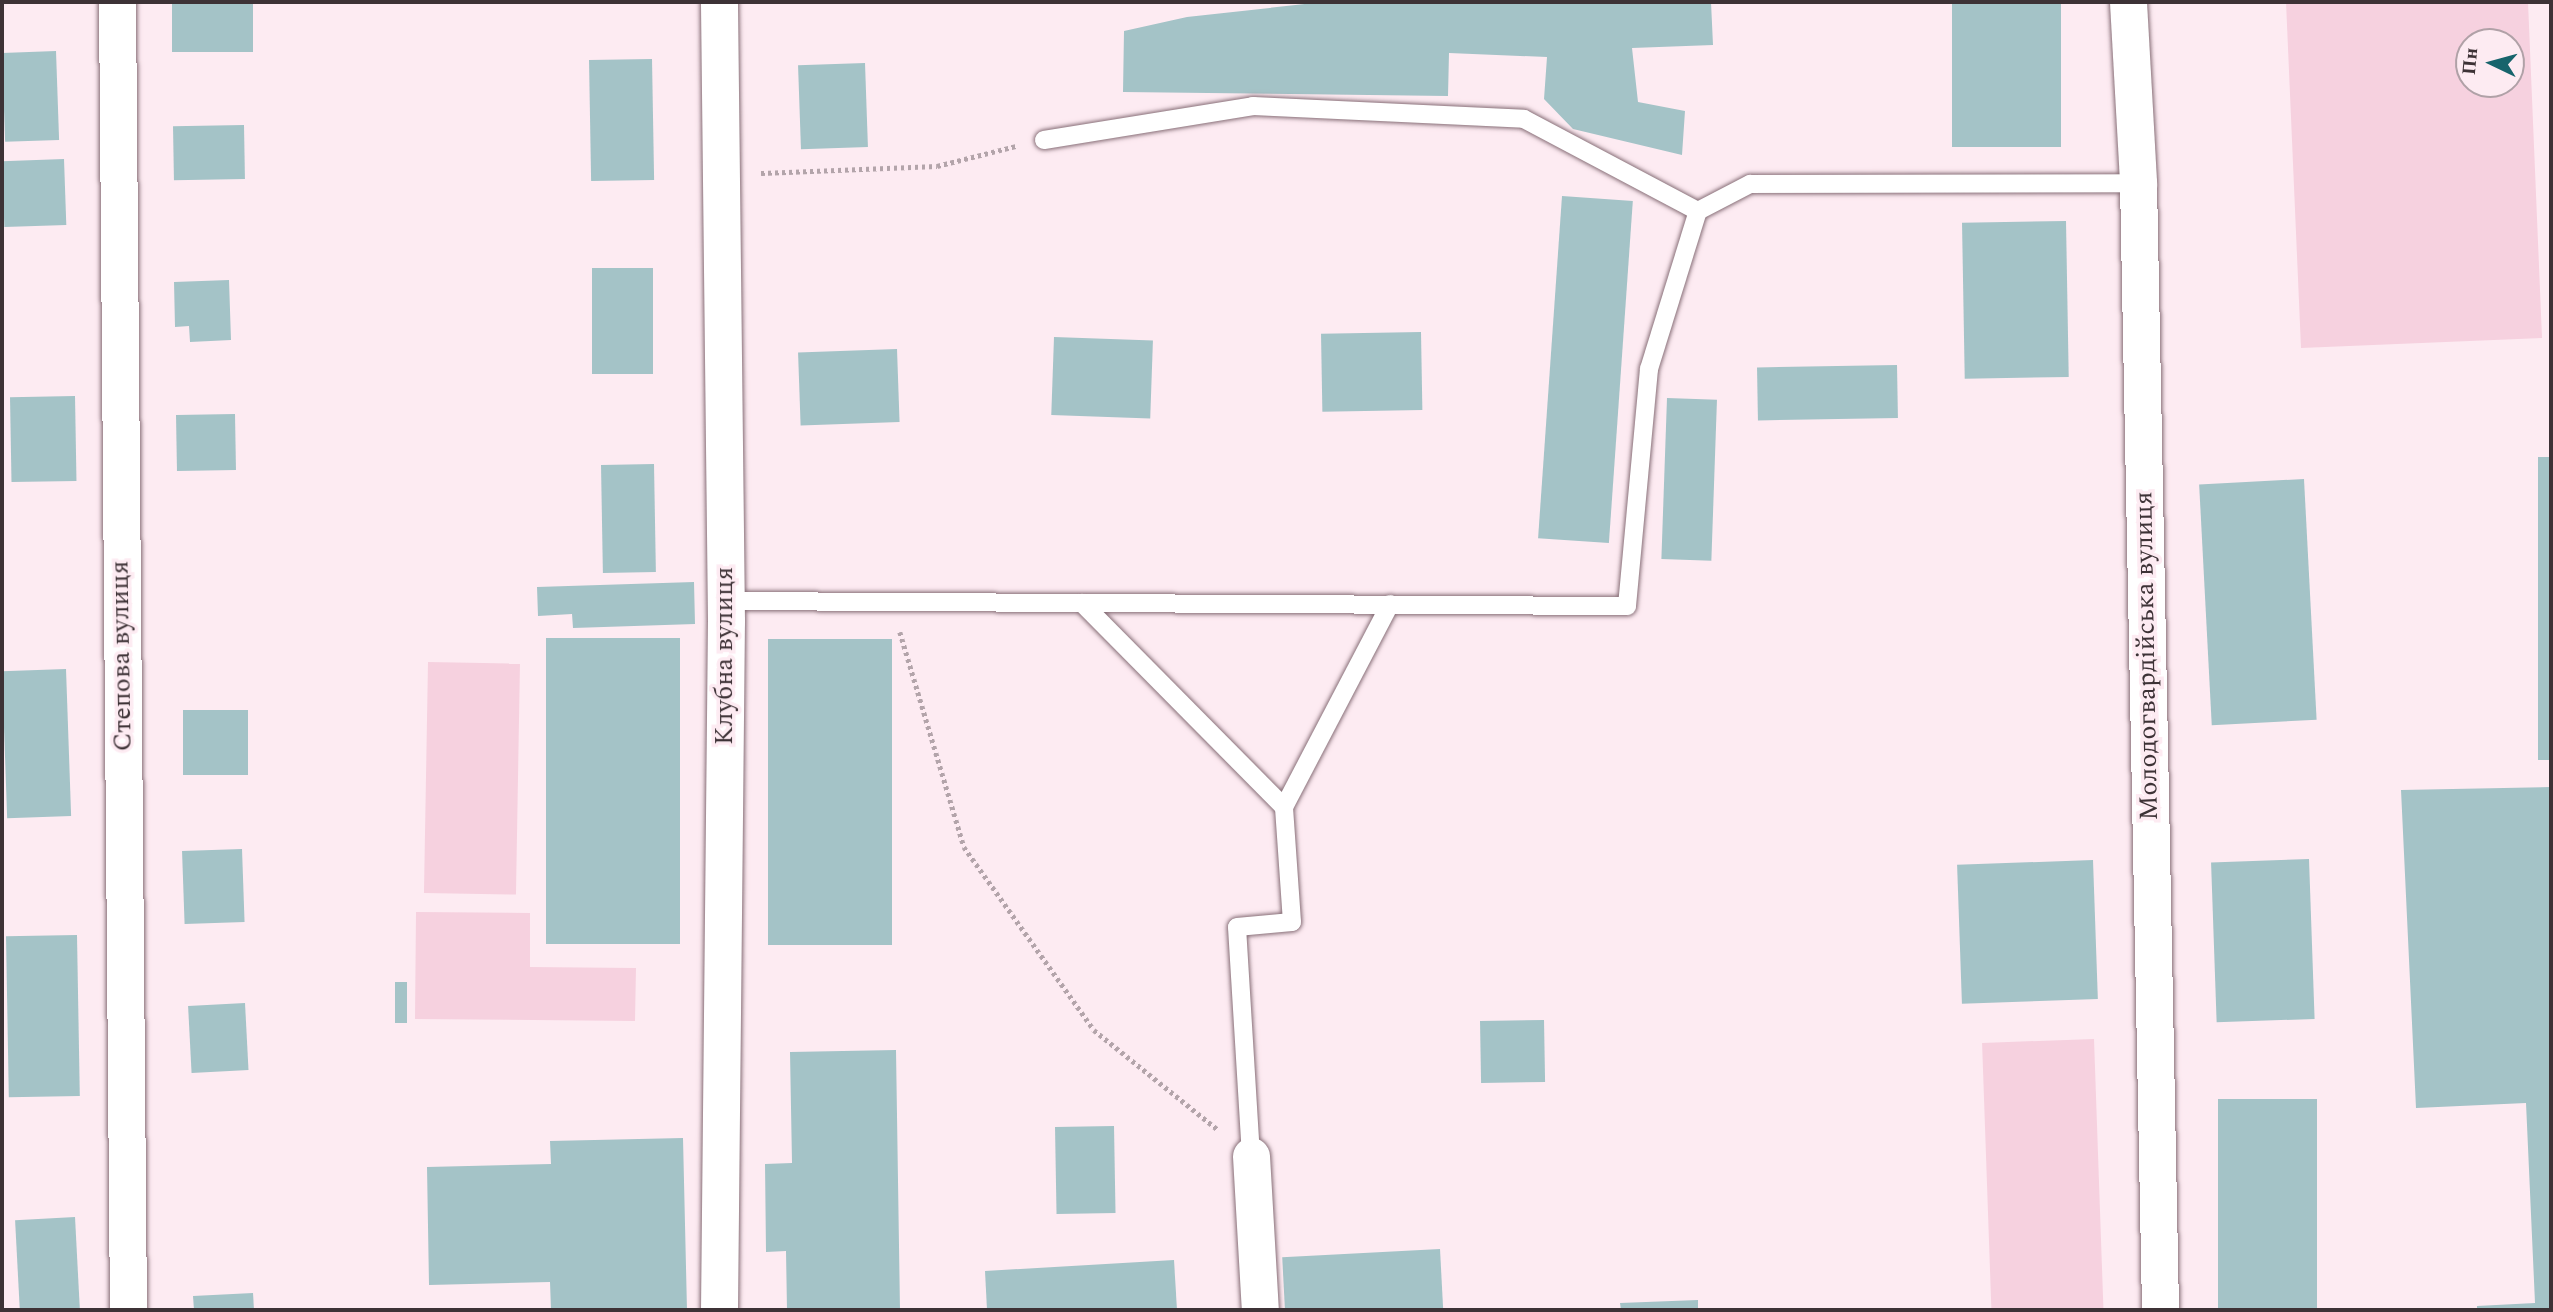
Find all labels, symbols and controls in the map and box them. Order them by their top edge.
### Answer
north arrow [2455,28,2525,98]
text: Пн [2455,46,2486,76]
street label: Молодогвардійська вулиця [2129,491,2165,821]
street label: Степова вулиця [105,560,139,752]
street label: Клубна вулиця [709,567,741,745]

